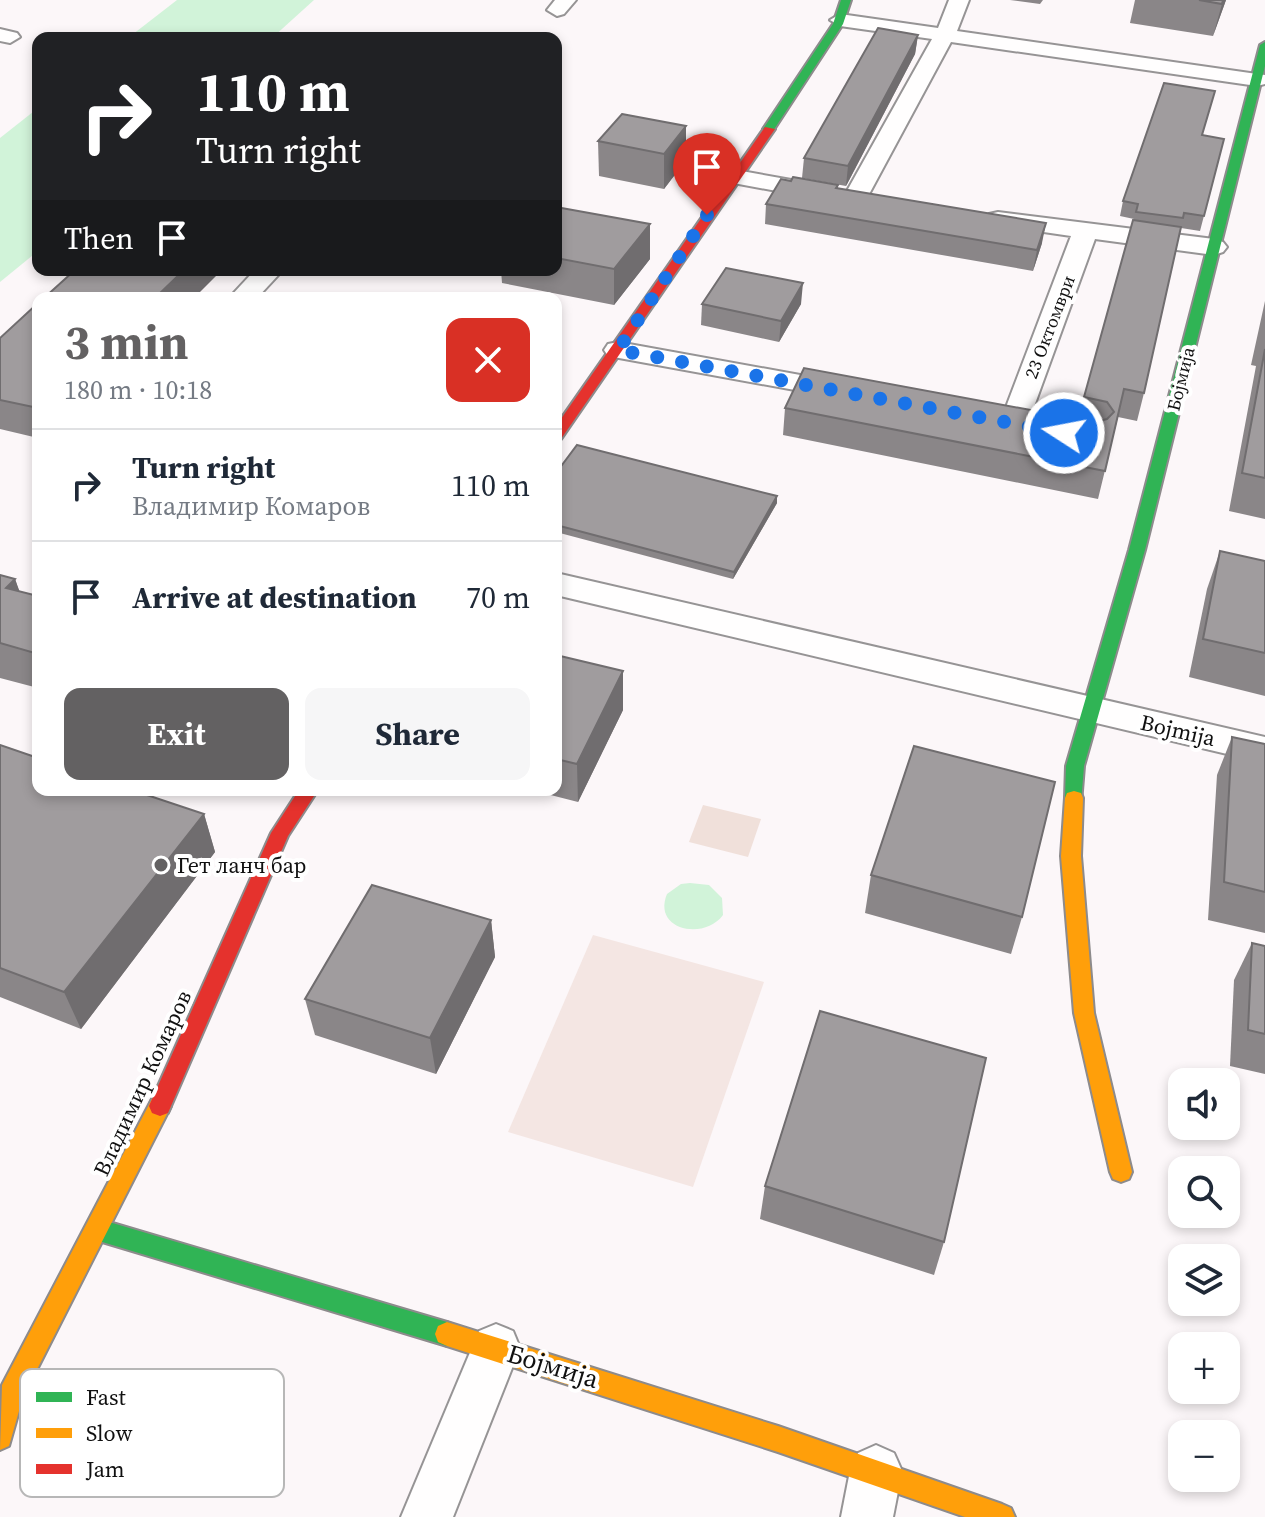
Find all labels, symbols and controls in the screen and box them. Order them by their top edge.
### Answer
text: 110 m [196,53,350,130]
icon: right [64,64,168,168]
text: Turn right [196,126,361,175]
pin [673,133,741,215]
icon: arrive [685,145,729,189]
icon: arrive [150,216,194,260]
text: Then [64,218,134,259]
street label: 23 Октомври [1018,272,1081,382]
text: 3 min [64,309,189,375]
button: close [446,318,530,402]
street label: Бојмија [1161,343,1201,413]
text: 180 m · 10:18 [64,372,212,408]
position arrow [1022,391,1106,475]
text: Turn right [132,447,275,488]
icon: right [64,463,108,507]
text: 110 m [451,465,530,506]
text: Владимир Комаров [132,488,370,524]
icon: arrive [64,575,108,619]
text: Arrive at destination [132,577,417,618]
text: 70 m [466,577,530,618]
button: Exit [64,688,289,780]
button: Share [305,688,530,780]
street label: Bojmija [1138,707,1219,753]
place label: Гет ланч бар [177,850,306,880]
marker: Гет ланч бар [152,856,170,874]
street label: Владимир Комаров [86,985,198,1181]
map controls [1168,1068,1240,1492]
button: sound [1168,1068,1240,1140]
button: search [1168,1156,1240,1228]
button: layers [1168,1244,1240,1316]
button: + [1168,1332,1240,1404]
street label: Бојмија [503,1335,604,1397]
legend [20,1369,284,1497]
text: Fast [86,1382,127,1412]
text: Slow [86,1418,133,1448]
button: − [1168,1420,1240,1492]
text: Jam [85,1454,125,1484]

